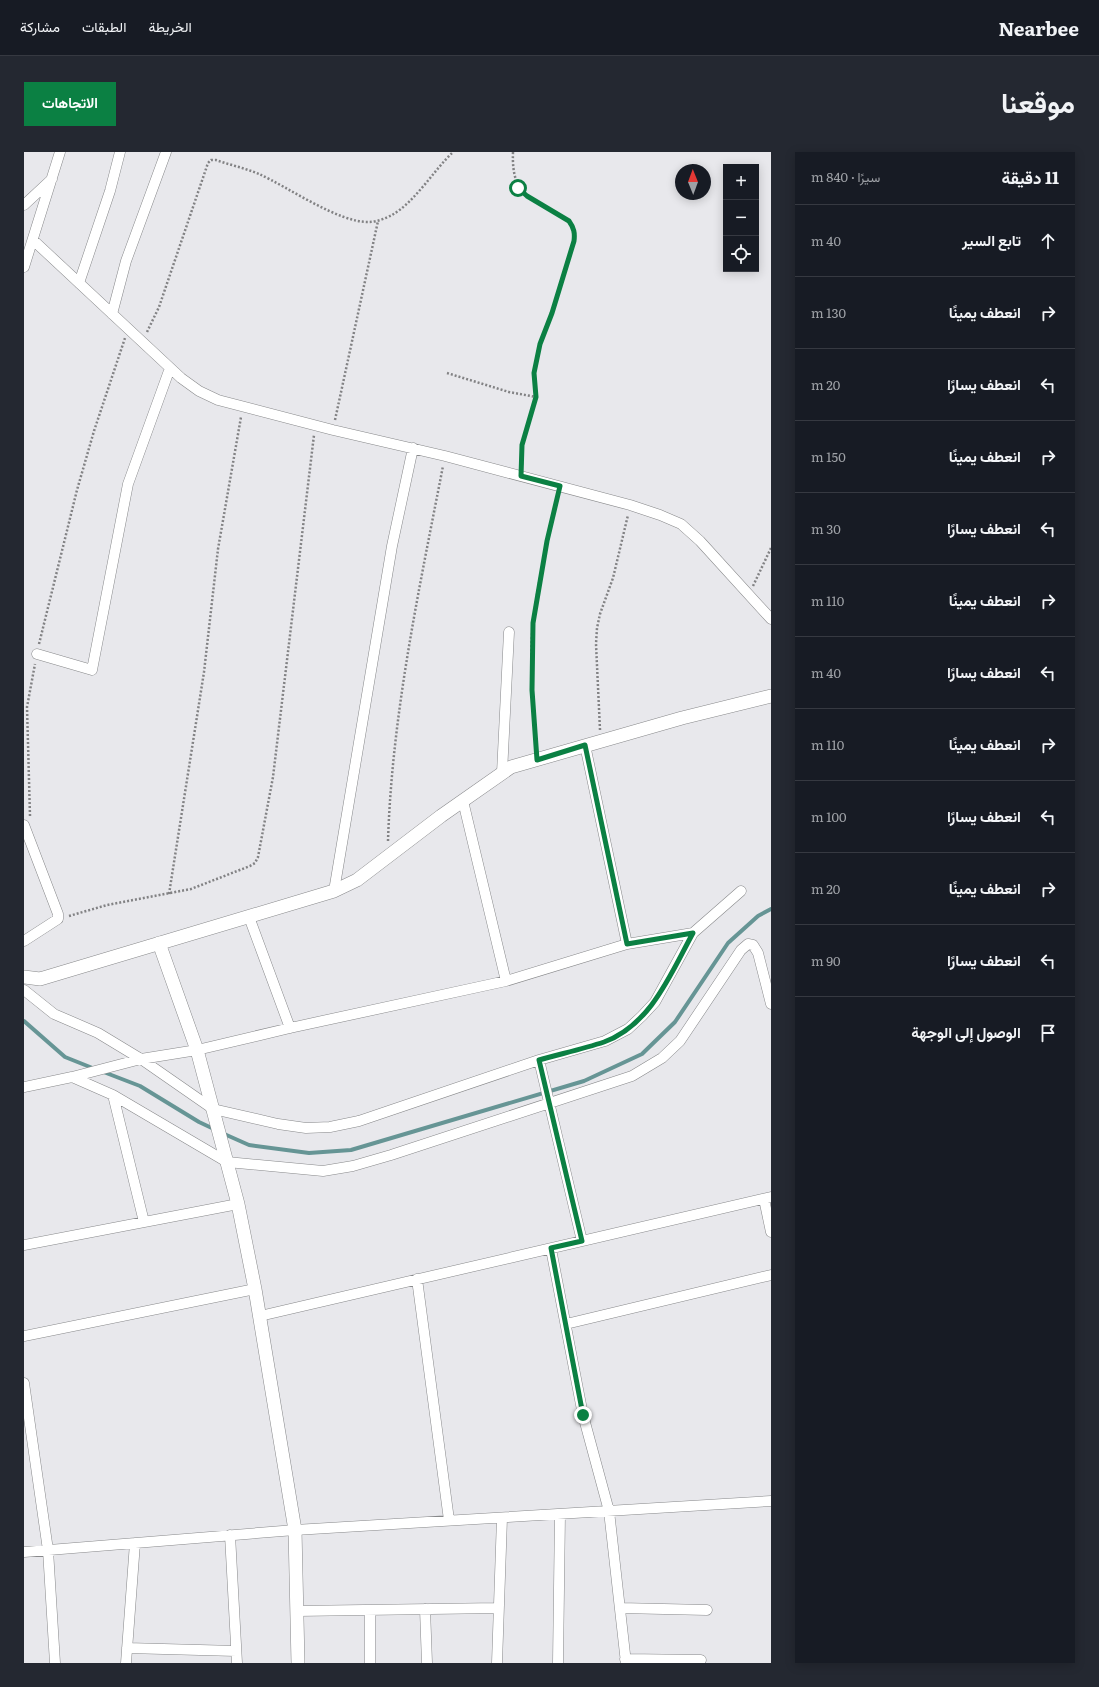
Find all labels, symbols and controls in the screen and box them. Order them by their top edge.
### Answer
text: Nearbee [998,14,1079,42]
text: مشاركة [20,16,60,36]
text: الطبقات [82,16,126,36]
text: الخريطة [148,16,192,36]
text: موقعنا [1001,80,1075,122]
button: الاتجاهات [24,82,116,126]
north arrow [675,164,711,200]
map controls [723,164,759,272]
button: + [723,164,759,200]
text: 11 دقيقة [1001,164,1059,189]
text: سيرًا · 840 m [811,167,880,186]
route start [509,179,527,197]
button: − [723,200,759,236]
text: تابع السير [962,228,1021,251]
icon: ahead [1037,230,1059,252]
text: 40 m [811,231,841,250]
button: locate [723,236,759,272]
text: انعطف يمينًا [949,300,1021,323]
icon: right [1037,302,1059,324]
text: 130 m [811,303,846,322]
text: انعطف يسارًا [947,372,1021,395]
icon: left [1037,374,1059,396]
text: 20 m [811,375,840,394]
text: انعطف يمينًا [949,444,1021,467]
icon: right [1037,446,1059,468]
text: 150 m [811,447,846,466]
text: انعطف يسارًا [947,516,1021,539]
icon: left [1037,518,1059,540]
text: 30 m [811,519,841,538]
text: انعطف يمينًا [949,588,1021,611]
icon: right [1037,590,1059,612]
text: 110 m [811,591,844,610]
text: انعطف يسارًا [947,660,1021,683]
icon: left [1037,662,1059,684]
text: 40 m [811,663,841,682]
text: انعطف يمينًا [949,732,1021,755]
icon: right [1037,734,1059,756]
text: 110 m [811,735,844,754]
text: انعطف يسارًا [947,804,1021,827]
icon: left [1037,806,1059,828]
text: 100 m [811,807,847,826]
text: انعطف يمينًا [949,876,1021,899]
icon: right [1037,878,1059,900]
text: 20 m [811,879,840,898]
text: انعطف يسارًا [947,948,1021,971]
icon: left [1037,950,1059,972]
text: 90 m [811,951,841,970]
text: الوصول إلى الوجهة [911,1020,1021,1043]
icon: arrive [1037,1022,1059,1044]
route end [574,1406,592,1424]

